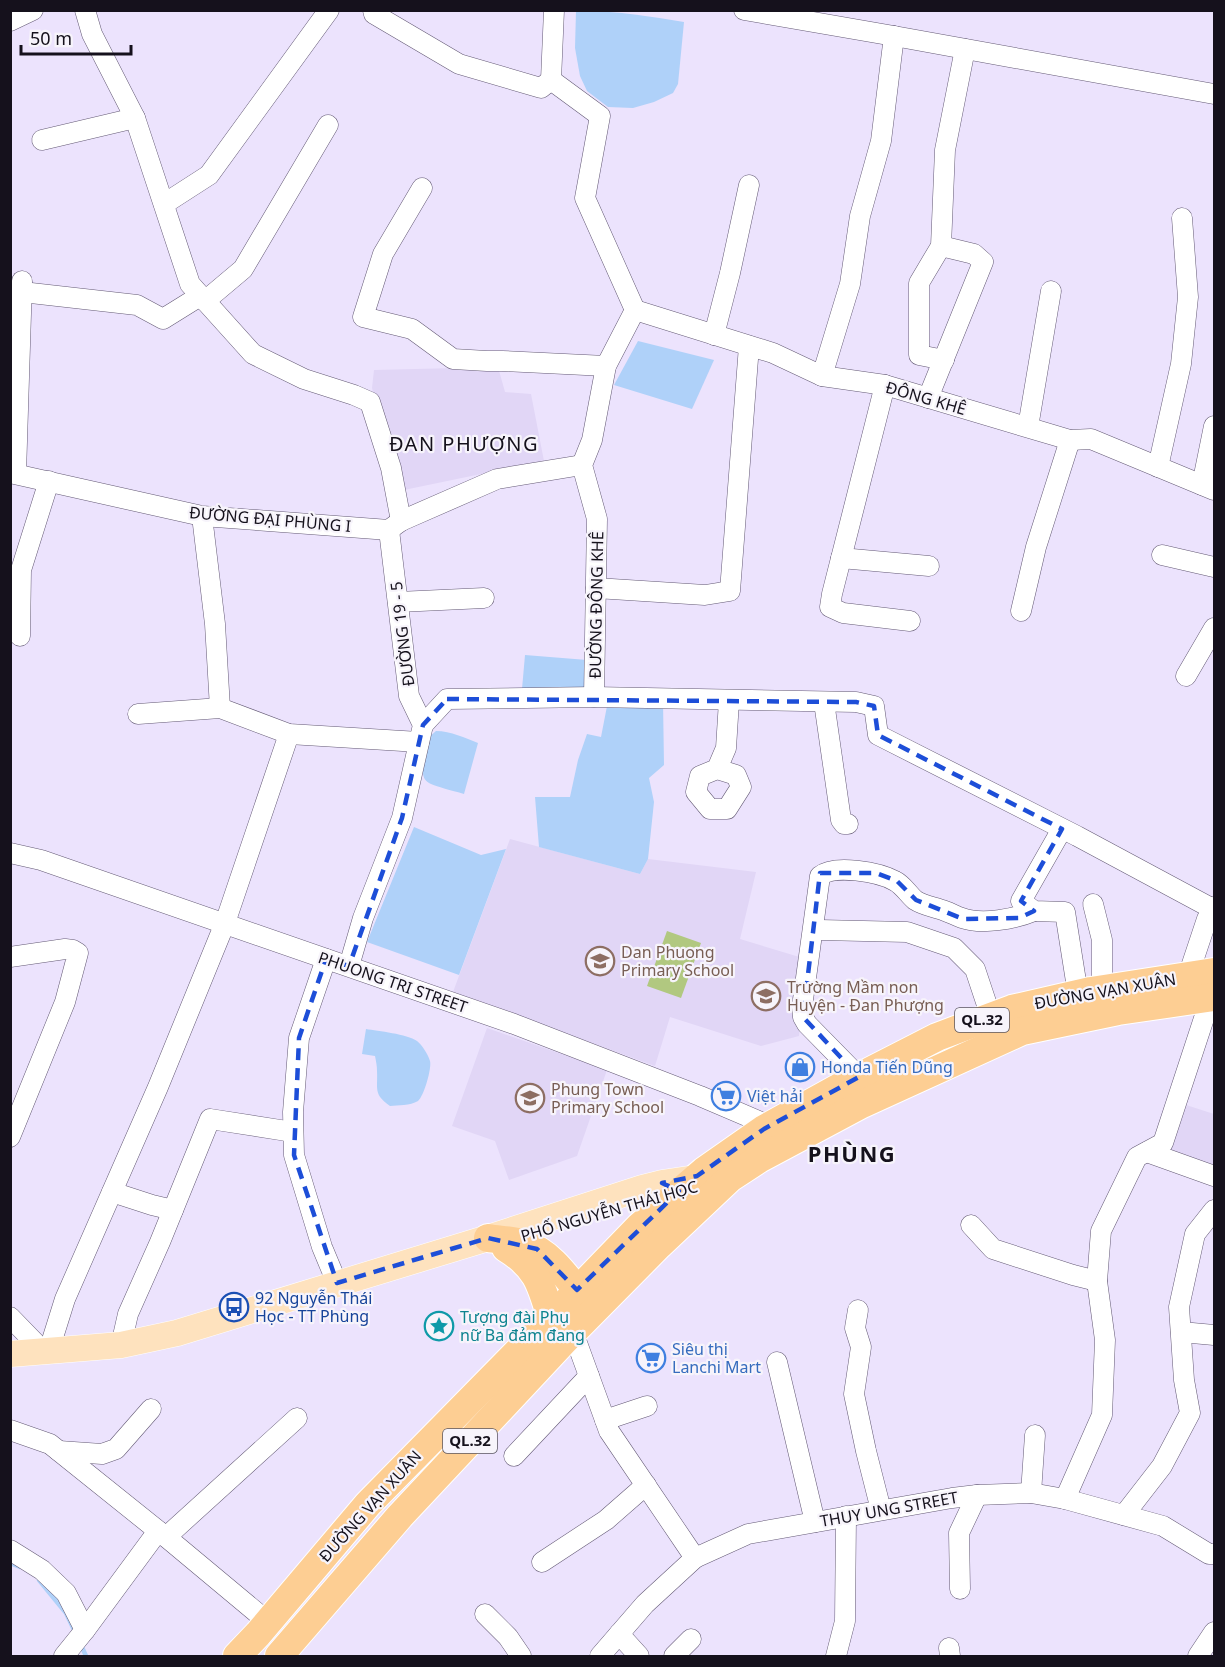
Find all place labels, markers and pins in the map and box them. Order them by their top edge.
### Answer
place label: Dan Phuong Primary School [621,941,734,981]
school or university icon: Dan Phuong Primary School [584,945,616,977]
place label: Trường Mầm non Huyện - Đan Phượng [787,976,944,1016]
school or university icon: Trường Mầm non Huyện - Đan Phượng [750,980,782,1012]
shop icon: Honda Tiến Dũng [784,1051,816,1083]
place label: Honda Tiến Dũng [821,1056,953,1078]
place label: Phung Town Primary School [551,1078,664,1118]
supermarket icon: Việt hải [710,1080,742,1112]
school or university icon: Phung Town Primary School [514,1082,546,1114]
place label: Việt hải [747,1085,803,1107]
place label: 92 Nguyễn Thái Học - TT Phùng [255,1287,372,1327]
bus stop icon: 92 Nguyễn Thái Học - TT Phùng [218,1291,250,1323]
place label: Tượng đài Phụ nữ Ba đảm đang [460,1306,585,1346]
place icon: Tượng đài Phụ nữ Ba đảm đang [423,1310,455,1342]
place label: Siêu thị Lanchi Mart [672,1338,761,1378]
supermarket icon: Siêu thị Lanchi Mart [635,1342,667,1374]

